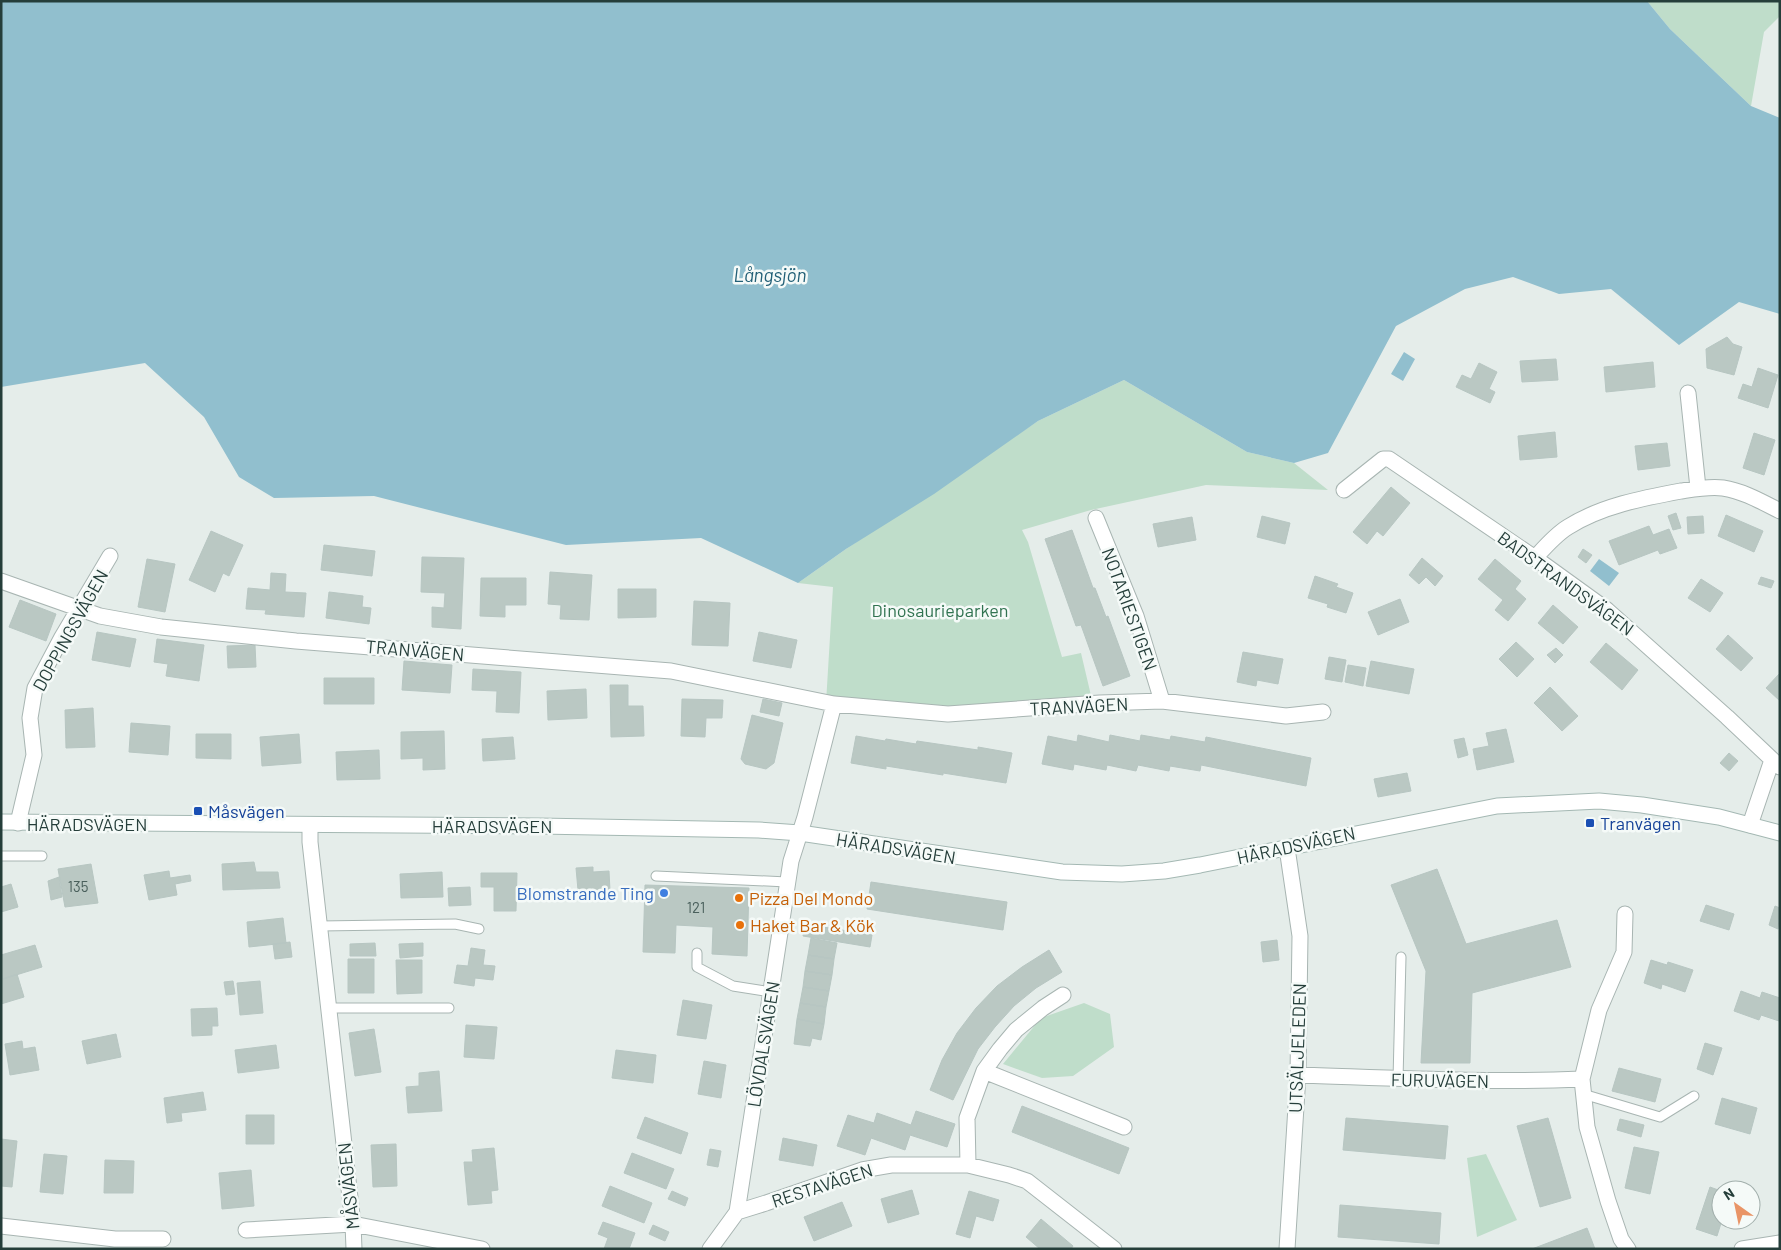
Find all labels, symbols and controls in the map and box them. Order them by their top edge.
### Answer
water label: Långsjön [734,263,806,286]
street label: BADSTRANDSVÄGEN [1494,526,1638,640]
street label: NOTARIESTIGEN [1098,545,1162,673]
street label: DOPPINGSVÄGEN [28,565,112,695]
park label: Dinosaurieparken [872,599,1009,621]
street label: TRANVÄGEN [365,635,465,665]
street label: TRANVÄGEN [1029,692,1129,720]
place label: Måsvägen [208,800,285,822]
marker: Måsvägen [192,805,204,817]
place label: Tranvägen [1600,812,1681,834]
street label: HÄRADSVÄGEN [27,813,147,835]
street label: HÄRADSVÄGEN [432,815,552,837]
marker: Tranvägen [1584,817,1596,829]
street label: HÄRADSVÄGEN [1235,822,1357,868]
street label: HÄRADSVÄGEN [835,828,957,868]
house number: 135 [68,877,88,895]
place label: Blomstrande Ting [516,882,654,904]
marker: Blomstrande Ting [658,887,670,899]
place label: Pizza Del Mondo [749,887,873,909]
marker: Pizza Del Mondo [733,892,745,904]
house number: 121 [687,898,705,916]
place label: Haket Bar & Kök [750,914,875,936]
marker: Haket Bar & Kök [734,919,746,931]
street label: LÖVDALSVÄGEN [742,979,784,1109]
street label: UTSÄLJELEDEN [1284,983,1310,1113]
street label: FURUVÄGEN [1391,1068,1489,1092]
street label: MÅSVÄGEN [333,1141,363,1231]
street label: RESTAVÄGEN [769,1158,875,1212]
north arrow [1711,1180,1761,1230]
text: N [1720,1184,1737,1203]

